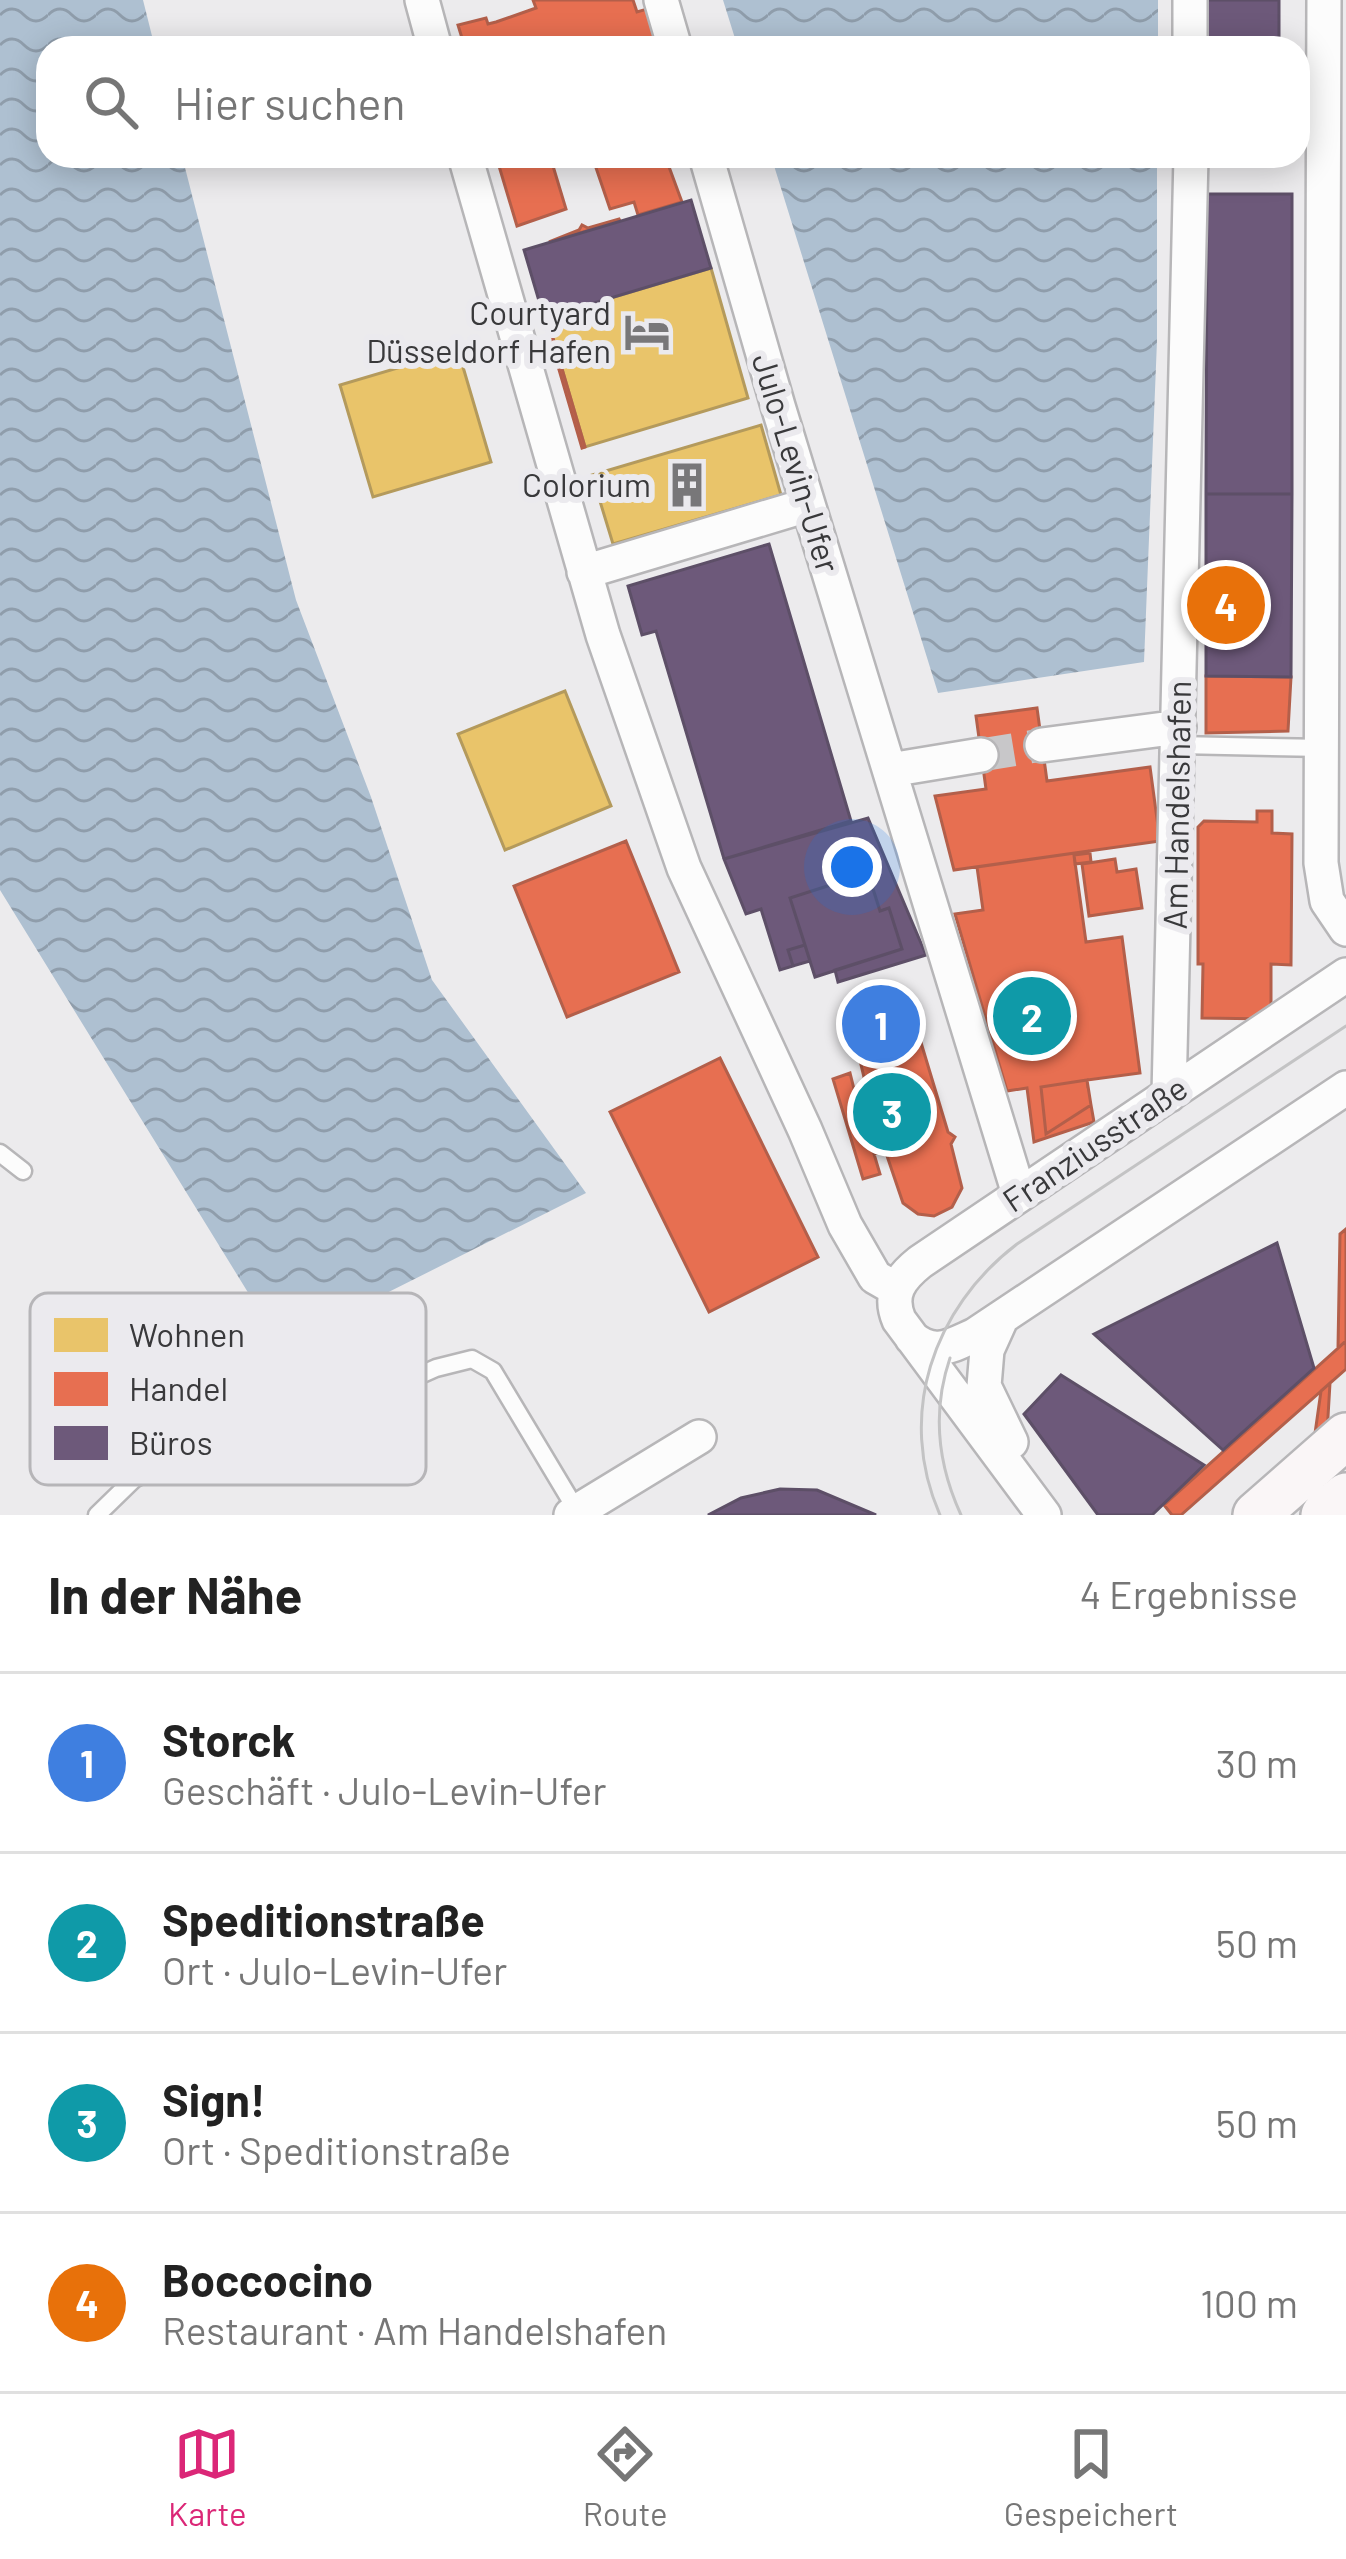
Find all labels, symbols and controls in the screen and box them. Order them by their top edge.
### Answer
search box [36,36,1310,168]
icon: search [78,69,144,135]
text: Hier suchen [174,75,406,129]
place label: Courtyard Düsseldorf Hafen [366,292,611,370]
hotel icon: Courtyard Düsseldorf Hafen [622,307,672,357]
street label: Julo-Levin-Ufer [745,348,849,577]
building icon: Colorium [662,460,712,510]
place label: Colorium [522,464,651,504]
pin: 4 [1187,560,1265,650]
street label: Am Handelshafen [1154,680,1198,930]
your location [822,837,882,897]
pin: 2 [993,971,1071,1061]
pin: 1 [842,979,920,1069]
pin: 3 [853,1067,931,1157]
street label: Franziusstraße [995,1067,1194,1220]
legend [30,1293,426,1485]
text: Wohnen [129,1314,245,1354]
text: Handel [129,1368,228,1408]
text: Büros [129,1422,213,1462]
text: In der Nähe [48,1563,302,1624]
text: 4 Ergebnisse [1080,1570,1298,1617]
text: Storck [162,1712,295,1766]
text: 1 [80,1739,94,1786]
text: 30 m [1216,1739,1298,1786]
text: Geschäft · Julo-Levin-Ufer [162,1766,606,1813]
text: Speditionstraße [162,1892,485,1946]
text: 2 [76,1919,98,1966]
text: 50 m [1216,1919,1298,1966]
text: Ort · Julo-Levin-Ufer [162,1946,507,1993]
text: Sign! [162,2072,265,2126]
text: 3 [76,2099,98,2146]
text: 50 m [1216,2099,1298,2146]
text: Ort · Speditionstraße [162,2126,511,2173]
text: Boccocino [162,2252,373,2306]
text: 4 [75,2279,99,2326]
text: 100 m [1200,2279,1298,2326]
text: Restaurant · Am Handelshafen [162,2306,667,2353]
tab: Karte [168,2421,247,2533]
tab: Route [583,2421,668,2533]
tab: Gespeichert [1004,2421,1178,2533]

